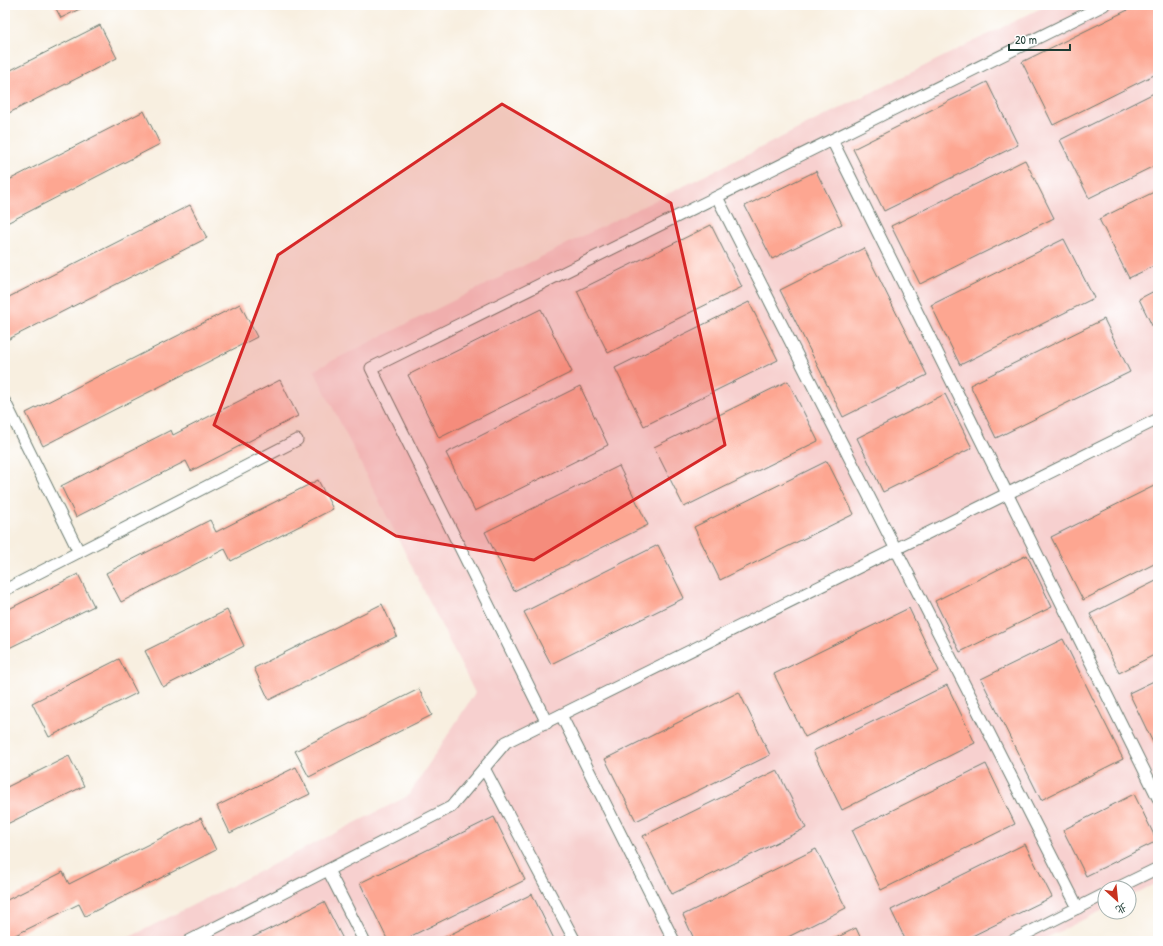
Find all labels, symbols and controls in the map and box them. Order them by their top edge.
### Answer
scale bar [1009,26,1070,52]
text: 20 m [1015,31,1037,48]
north arrow [1097,880,1137,920]
text: 北 [1113,900,1130,918]

